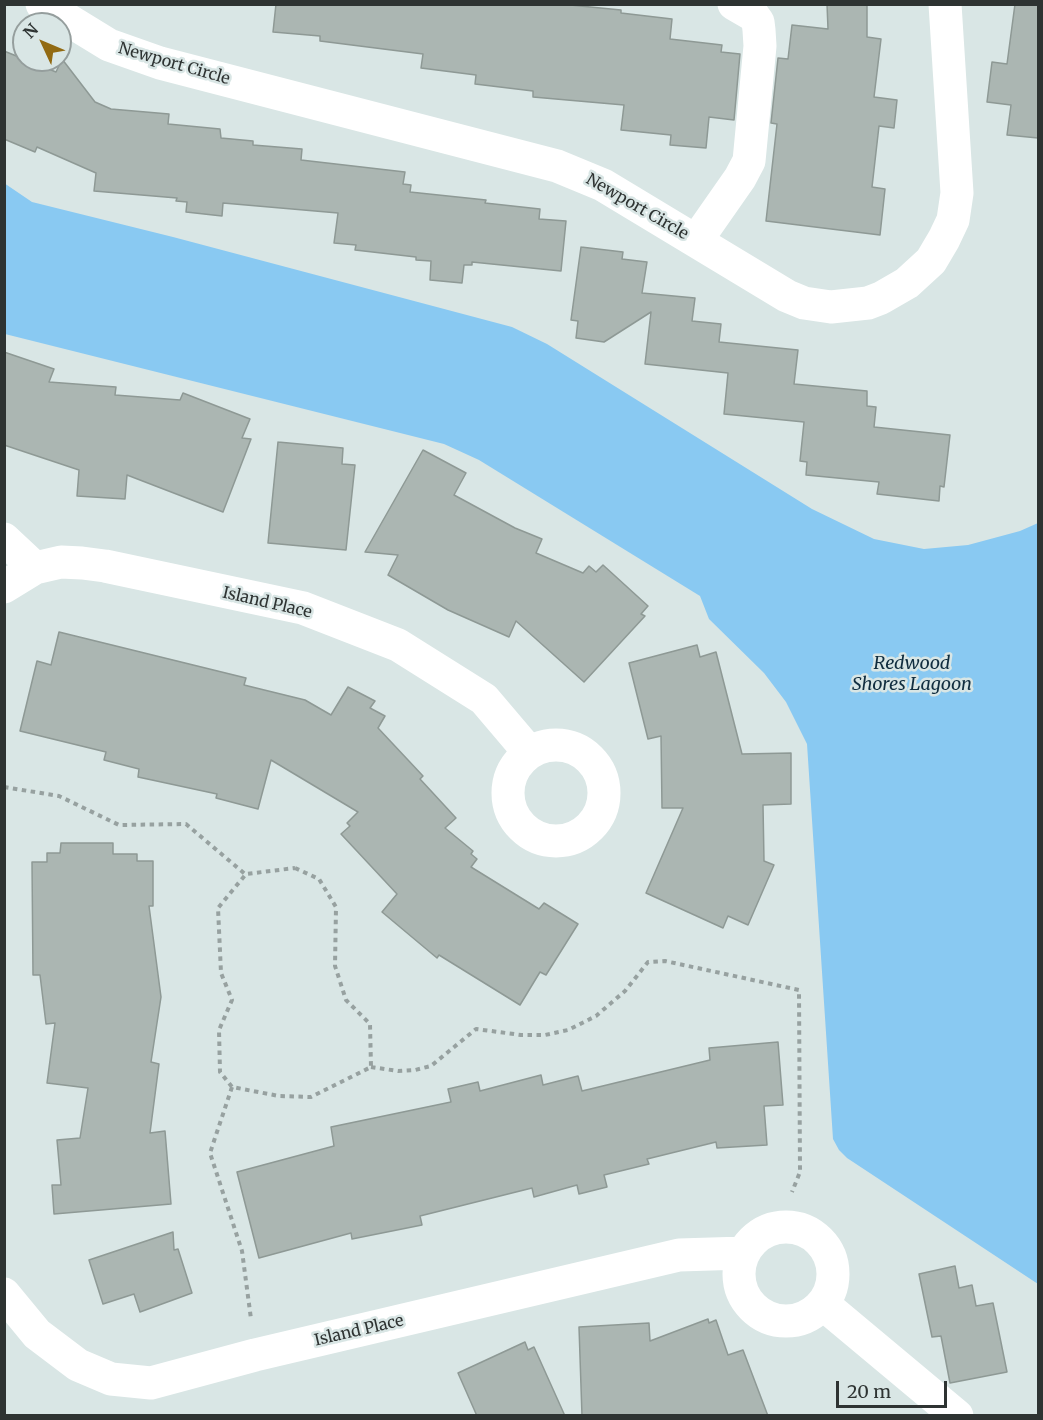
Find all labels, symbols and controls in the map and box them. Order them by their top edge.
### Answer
north arrow [12,12,72,72]
text: N [19,19,42,42]
street label: Newport Circle [116,39,232,89]
street label: Newport Circle [582,170,692,244]
street label: Island Place [221,583,313,623]
water label: Redwood Shores Lagoon [852,653,972,696]
street label: Island Place [313,1311,405,1351]
scale bar [839,1369,950,1407]
text: 20 m [847,1380,891,1403]

